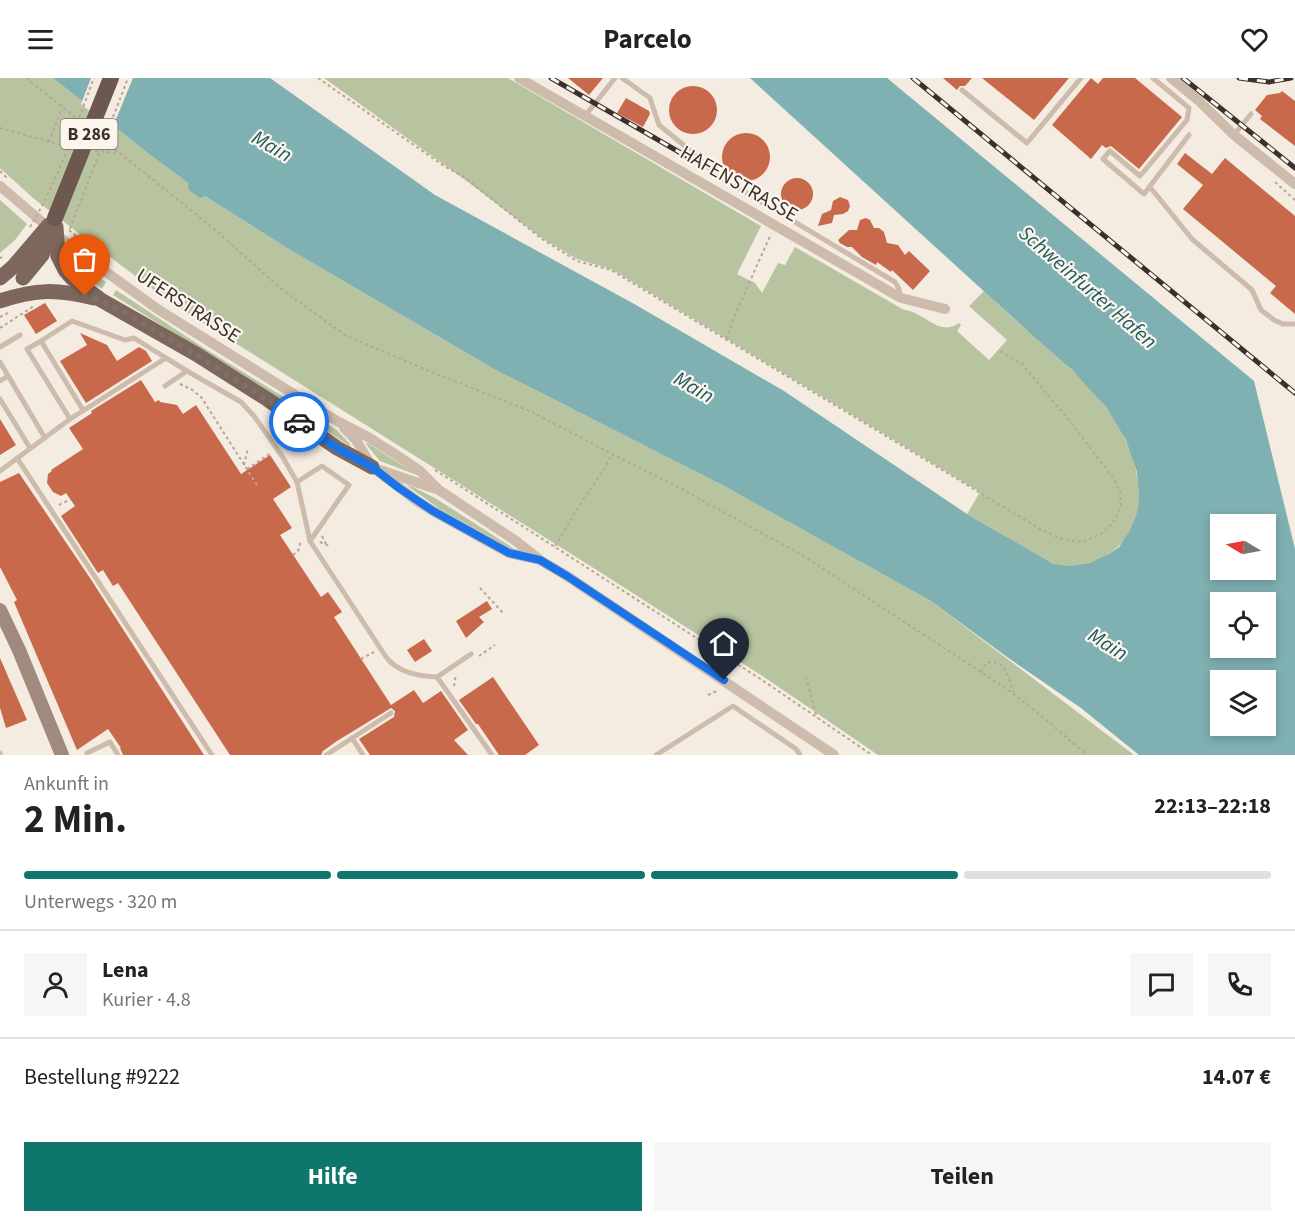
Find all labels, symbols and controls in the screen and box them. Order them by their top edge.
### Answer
text: Parcelo [603,20,692,59]
icon: menu [24,23,57,56]
icon: heart [1238,23,1271,56]
road number: B 286 [60,119,118,149]
water label: Main [246,122,298,170]
street label: HAFENSTRASSE [675,139,803,229]
water label: Schweinfurter Hafen [1012,218,1164,356]
pin [59,234,110,296]
icon: bag [68,243,101,276]
street label: UFERSTRASSE [130,262,246,350]
water label: Main [668,363,720,411]
courier [269,392,329,452]
icon: car [283,406,316,439]
north arrow [1210,514,1276,580]
map controls [1210,514,1276,736]
button: locate [1210,592,1276,658]
pin [698,618,749,680]
water label: Main [1082,620,1134,668]
icon: home [707,627,740,660]
button: layers [1210,670,1276,736]
text: Ankunft in [24,770,109,798]
text: 22:13–22:18 [1154,790,1271,822]
text: 2 Min. [24,792,127,848]
text: Unterwegs · 320 m [24,888,177,916]
button: person [24,953,87,1016]
button: chat [1130,953,1193,1016]
button: phone [1208,953,1271,1016]
text: Lena [102,954,149,986]
text: Kurier · 4.8 [102,986,191,1014]
text: Bestellung #9222 [24,1061,180,1093]
text: 14.07 € [1202,1061,1271,1093]
button: Hilfe [24,1142,642,1211]
button: Teilen [654,1142,1271,1211]

